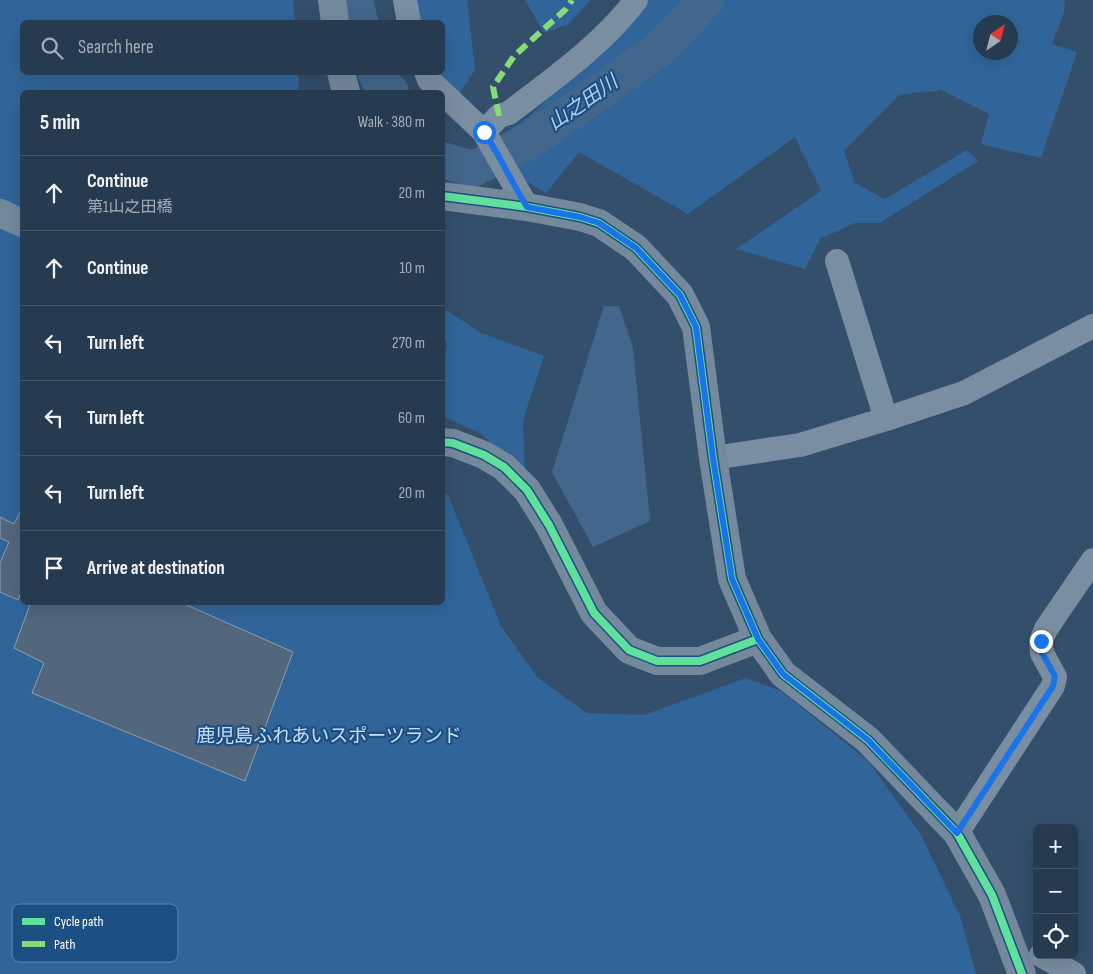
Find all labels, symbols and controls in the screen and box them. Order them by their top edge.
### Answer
north arrow [973,15,1018,60]
search box [20,20,445,75]
icon: search [38,34,66,62]
text: Search here [78,36,154,59]
water label: 山之田川 [543,69,624,136]
text: 5 min [40,110,80,135]
text: Walk · 380 m [358,113,425,132]
route start [473,121,496,144]
text: Continue [87,170,148,193]
icon: ahead [40,179,68,207]
text: 20 m [398,184,425,203]
text: 第1山之田橋 [87,198,173,217]
icon: ahead [40,254,68,282]
text: Continue [87,257,148,280]
text: 10 m [399,259,425,278]
icon: left [40,329,68,357]
text: Turn left [87,332,144,355]
text: 270 m [392,334,425,353]
icon: left [40,404,68,432]
text: Turn left [87,407,144,430]
text: 60 m [398,409,425,428]
icon: left [40,479,68,507]
text: Turn left [87,482,144,505]
text: 20 m [398,484,425,503]
icon: arrive [40,554,68,582]
text: Arrive at destination [87,557,225,580]
route end [1030,630,1053,653]
park label: 鹿児島ふれあいスポーツランド [196,725,462,748]
map controls [1033,824,1078,959]
button: + [1033,824,1078,869]
button: − [1033,869,1078,914]
legend [12,904,178,962]
text: Cycle path [54,913,104,930]
button: locate [1033,914,1078,959]
text: Path [54,936,75,953]

